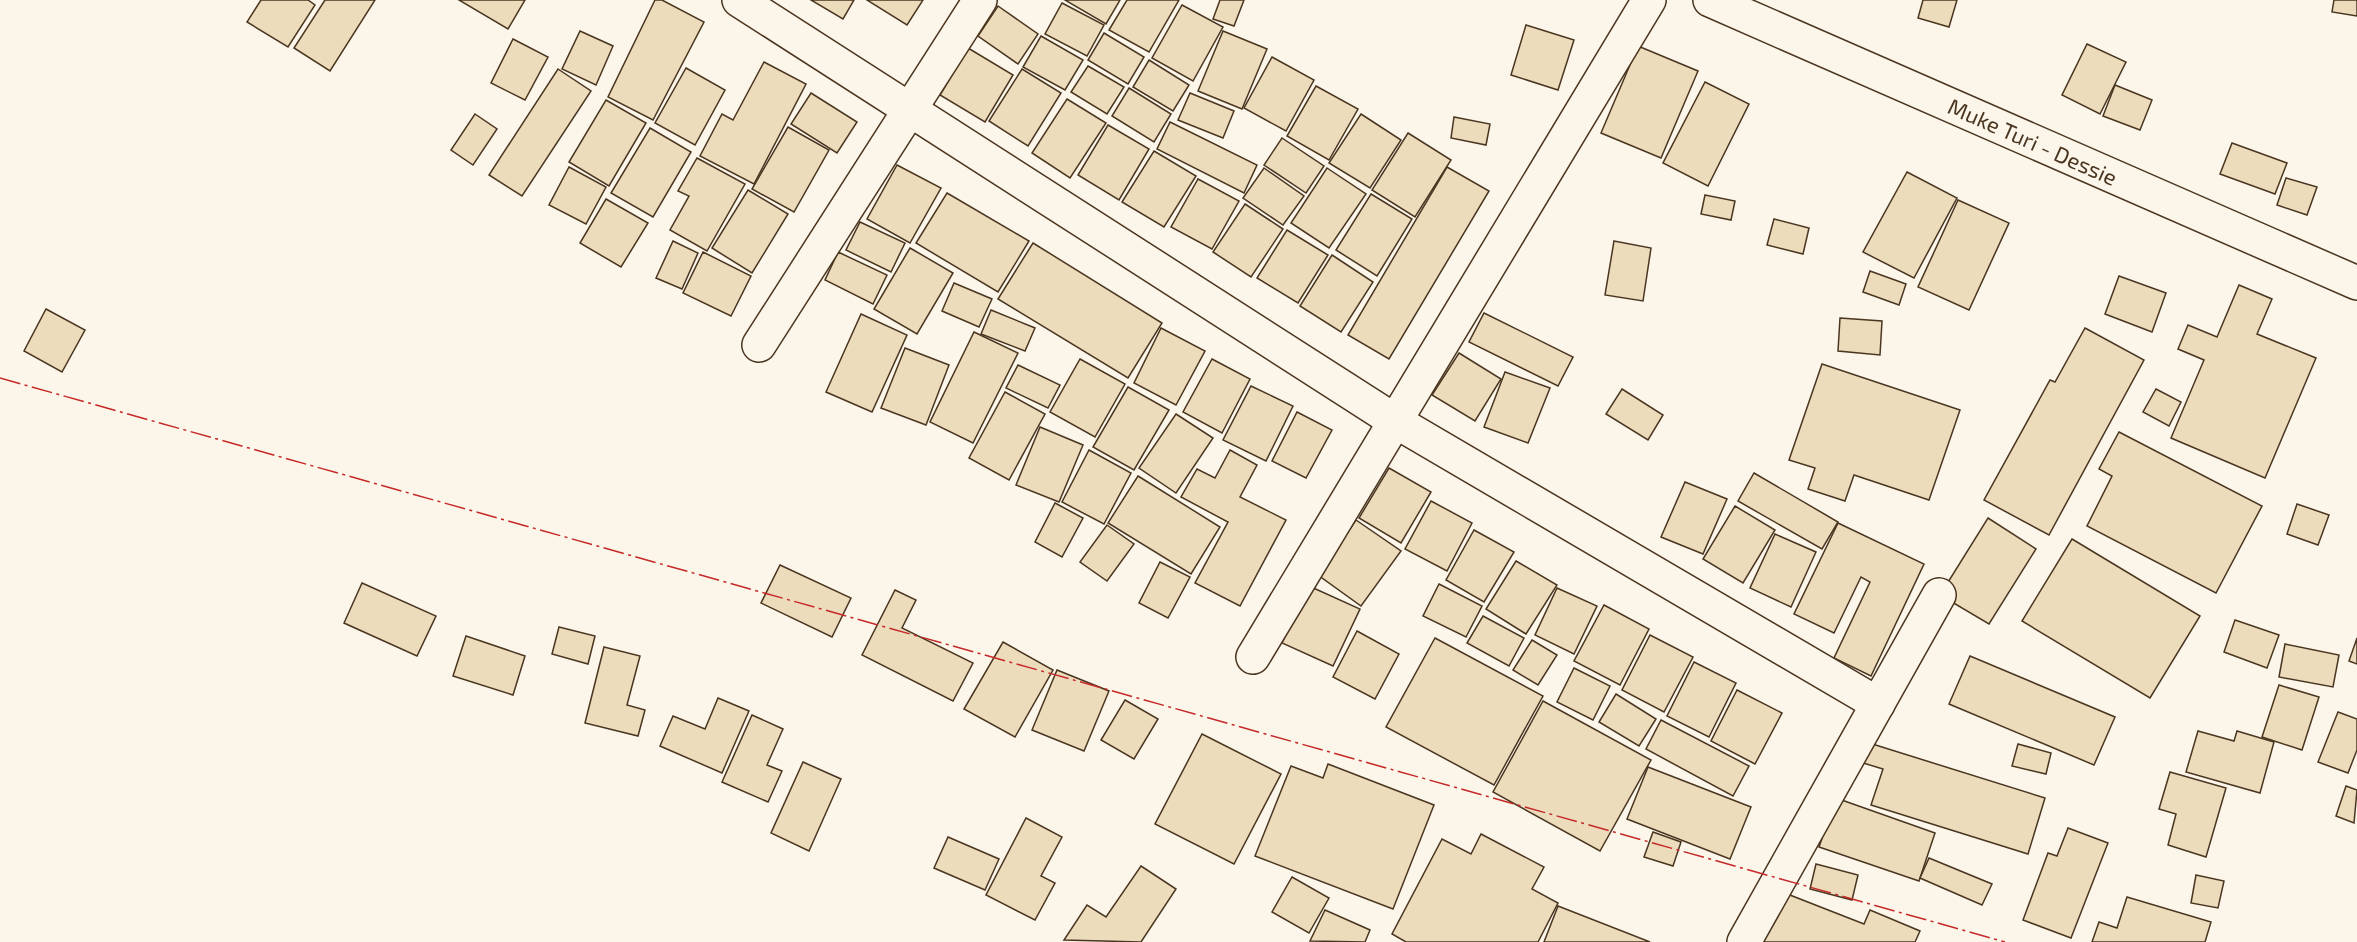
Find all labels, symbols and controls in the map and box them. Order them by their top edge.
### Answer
street label: Muke Turi - Dessie [1944,92,2122,190]

